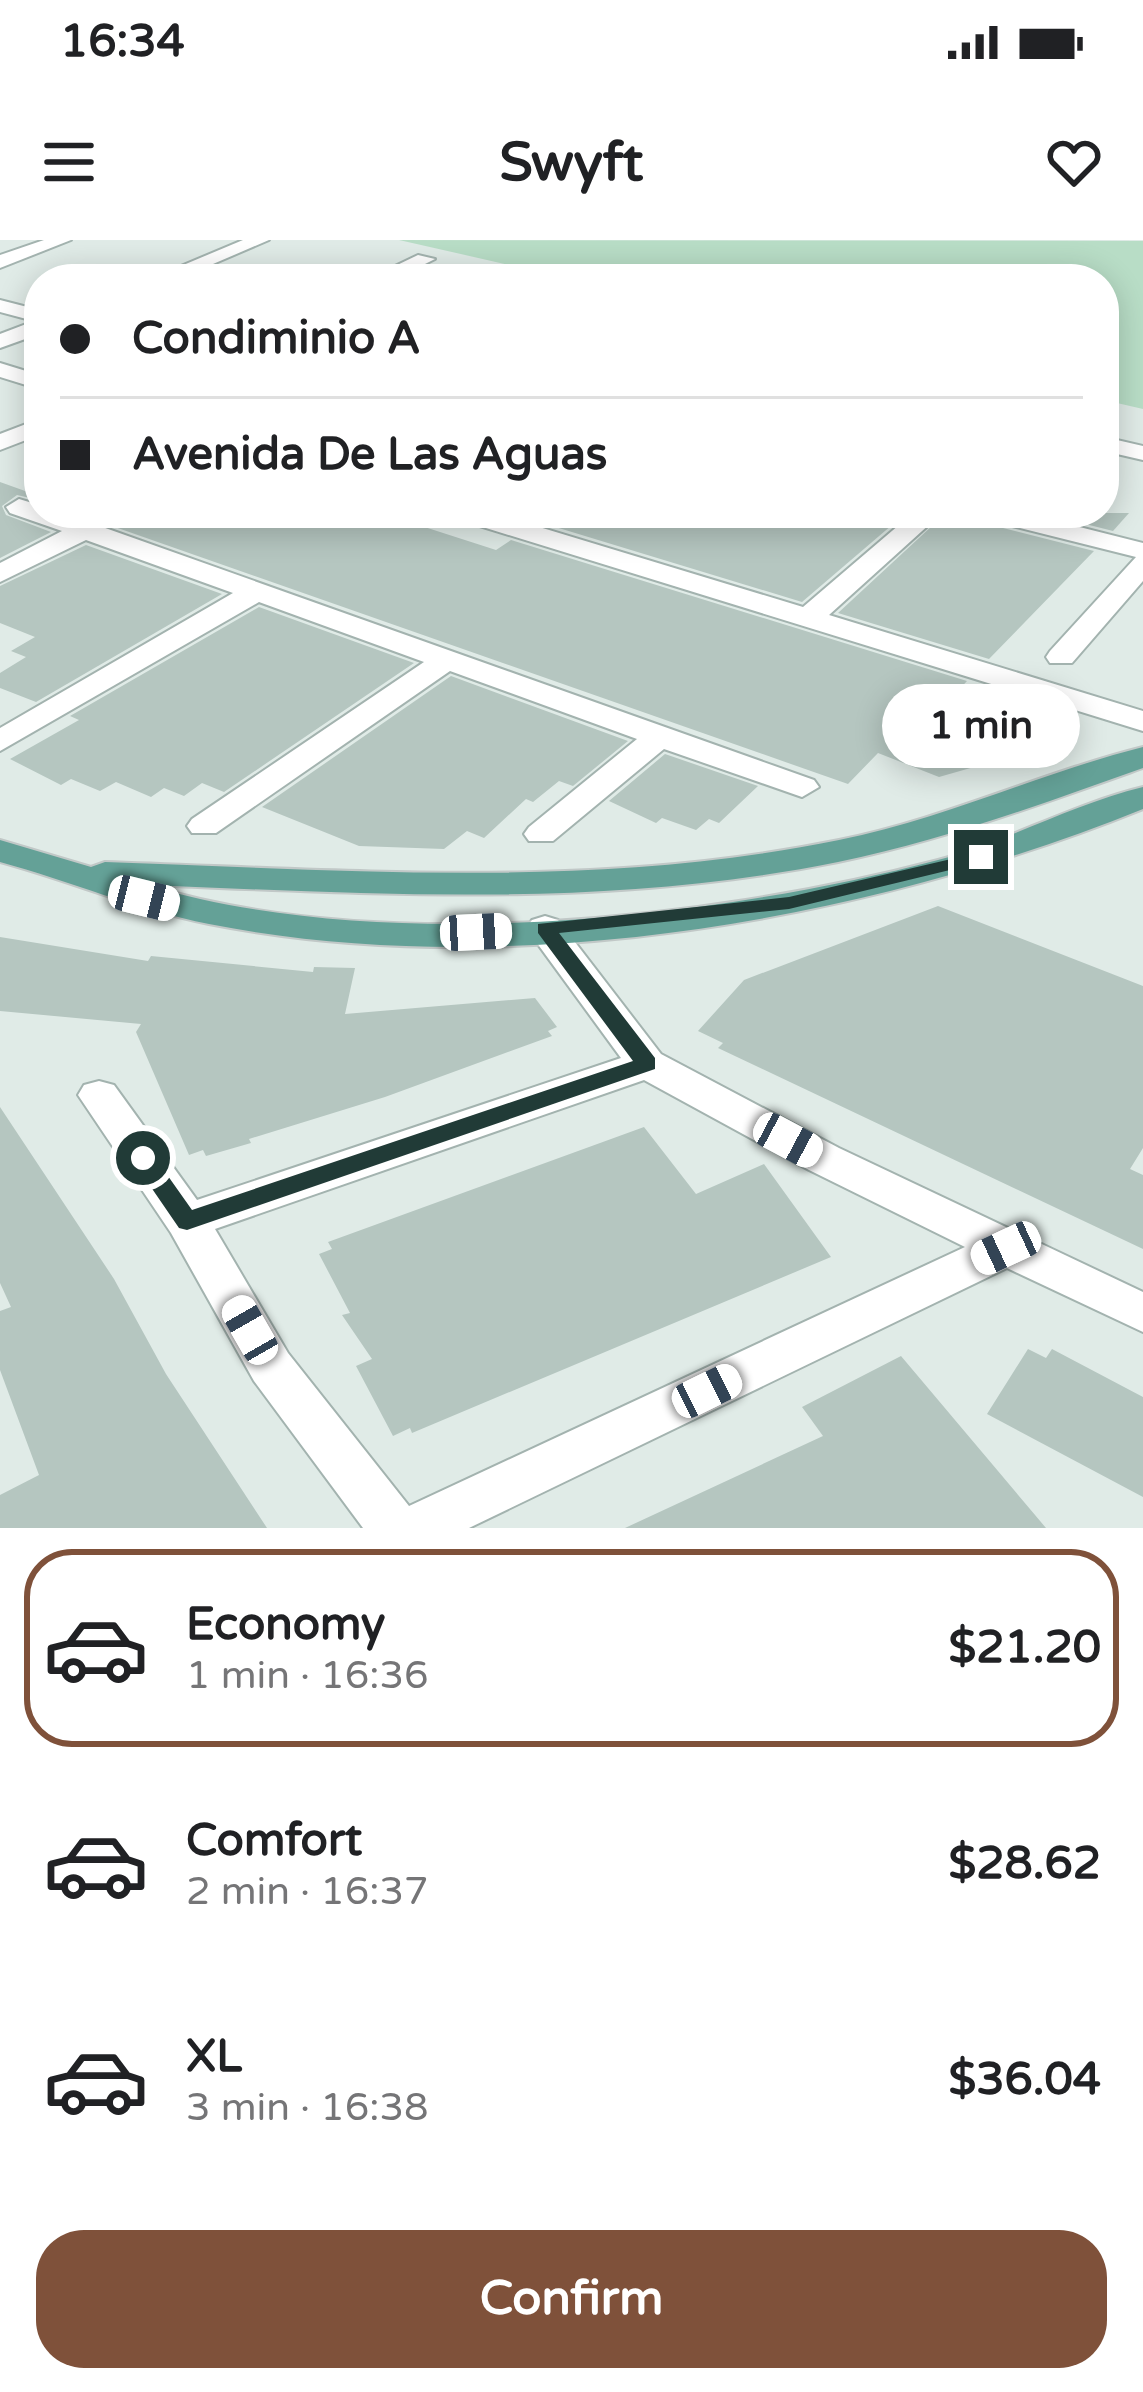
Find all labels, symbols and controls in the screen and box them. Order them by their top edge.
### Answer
text: 16:34 [60,15,185,69]
icon: menu [36,129,102,195]
icon: heart [1041,129,1107,195]
text: Swyft [499,130,644,195]
text: Condiminio A [132,312,421,366]
text: Avenida De Las Aguas [132,428,607,482]
callout: 1 min [882,683,1080,767]
text: 1 min [929,702,1033,749]
route end [954,830,1008,884]
car [105,872,183,924]
car [439,912,513,952]
car [748,1107,828,1173]
route start [116,1131,170,1185]
car [966,1216,1046,1280]
car [216,1290,284,1370]
car [667,1359,747,1423]
icon: car [42,1594,150,1702]
text: Economy [186,1598,385,1652]
text: $21.20 [949,1621,1101,1675]
text: 1 min · 16:36 [186,1652,428,1699]
icon: car [42,1810,150,1918]
text: Comfort [186,1814,362,1868]
text: $28.62 [949,1837,1101,1891]
text: 2 min · 16:37 [186,1868,428,1915]
icon: car [42,2026,150,2134]
text: XL [186,2030,242,2084]
text: $36.04 [949,2053,1101,2107]
text: 3 min · 16:38 [186,2084,428,2131]
button: Confirm [36,2230,1107,2368]

